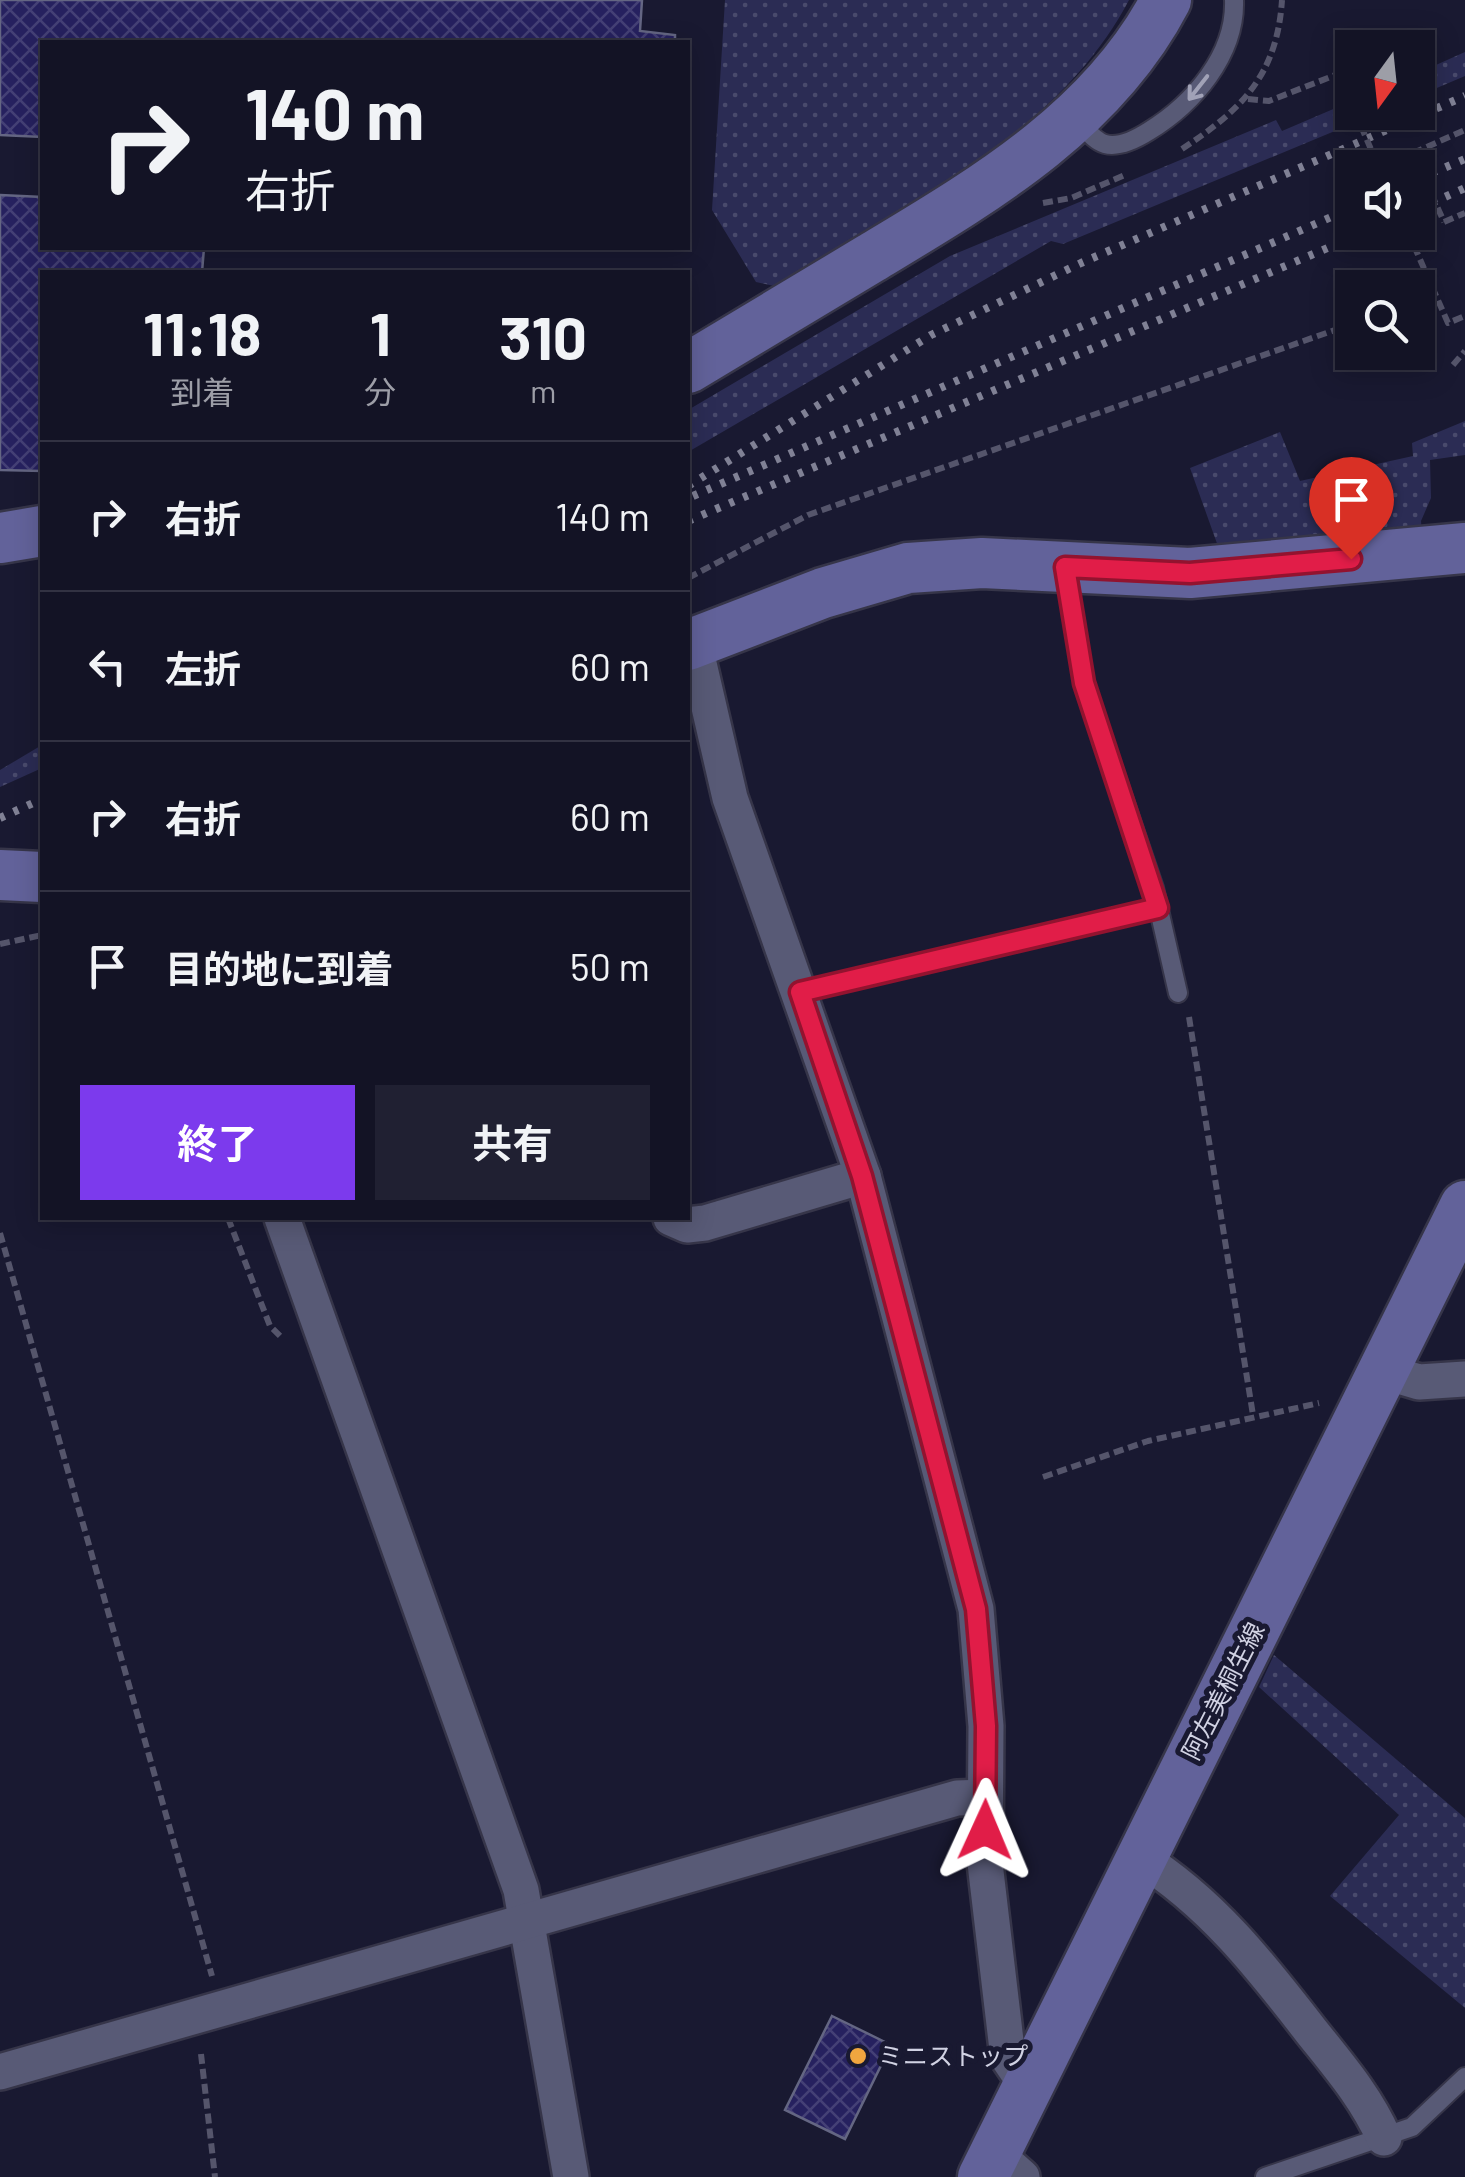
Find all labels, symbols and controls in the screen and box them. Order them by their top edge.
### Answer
north arrow [1335,30,1435,130]
map controls [1335,30,1435,370]
text: 140 m [245,70,424,154]
one-way arrow [1188,74,1209,101]
icon: right [80,80,210,210]
button: sound [1335,150,1435,250]
text: 右折 [245,162,335,216]
button: search [1335,270,1435,370]
text: 11:18 [143,296,261,368]
text: 1 [370,296,391,368]
text: 310 [499,300,587,372]
text: m [530,371,556,409]
text: 到着 [170,372,234,410]
text: 分 [364,372,396,410]
pin [1309,457,1394,560]
icon: arrive [1324,472,1379,527]
icon: right [80,489,135,544]
text: 140 m [555,493,650,539]
text: 右折 [165,495,241,541]
icon: left [80,639,135,694]
text: 60 m [570,643,650,689]
text: 左折 [165,645,241,691]
icon: right [80,789,135,844]
text: 60 m [570,793,650,839]
text: 右折 [165,795,241,841]
icon: arrive [80,939,135,994]
text: 50 m [570,943,650,989]
text: 目的地に到着 [165,945,393,991]
button: 終了 [80,1085,355,1200]
button: 共有 [375,1085,650,1200]
street label: 阿左美桐生線 [1175,1617,1270,1764]
position arrow [933,1778,1037,1882]
place label: ミニストップ [878,2040,1028,2070]
marker: ミニストップ [847,2045,869,2067]

